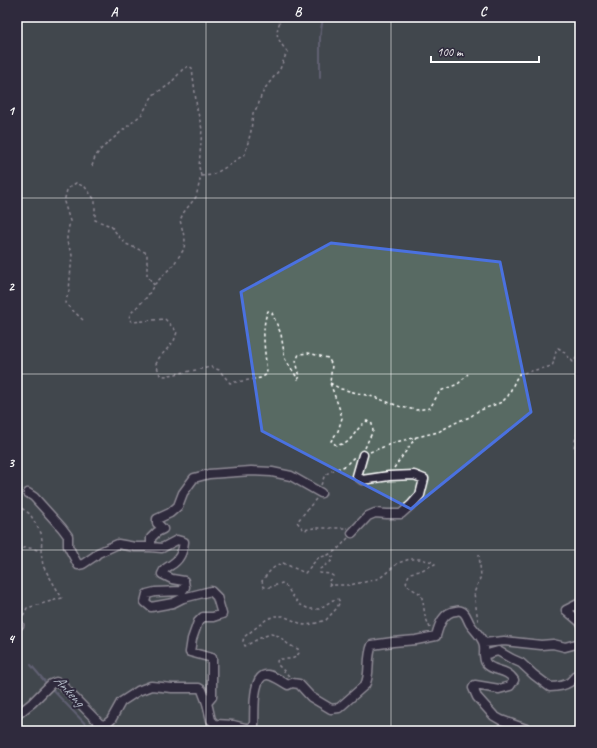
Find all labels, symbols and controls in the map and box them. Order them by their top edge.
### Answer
text: A [111,4,119,20]
text: B [295,4,303,20]
text: C [480,4,488,20]
scale bar [431,38,539,64]
text: 100 m [437,44,464,60]
text: 1 [8,103,16,119]
text: 2 [8,279,15,295]
text: 3 [8,455,15,471]
text: 4 [8,631,16,647]
water label: Ankeng [50,671,90,712]

